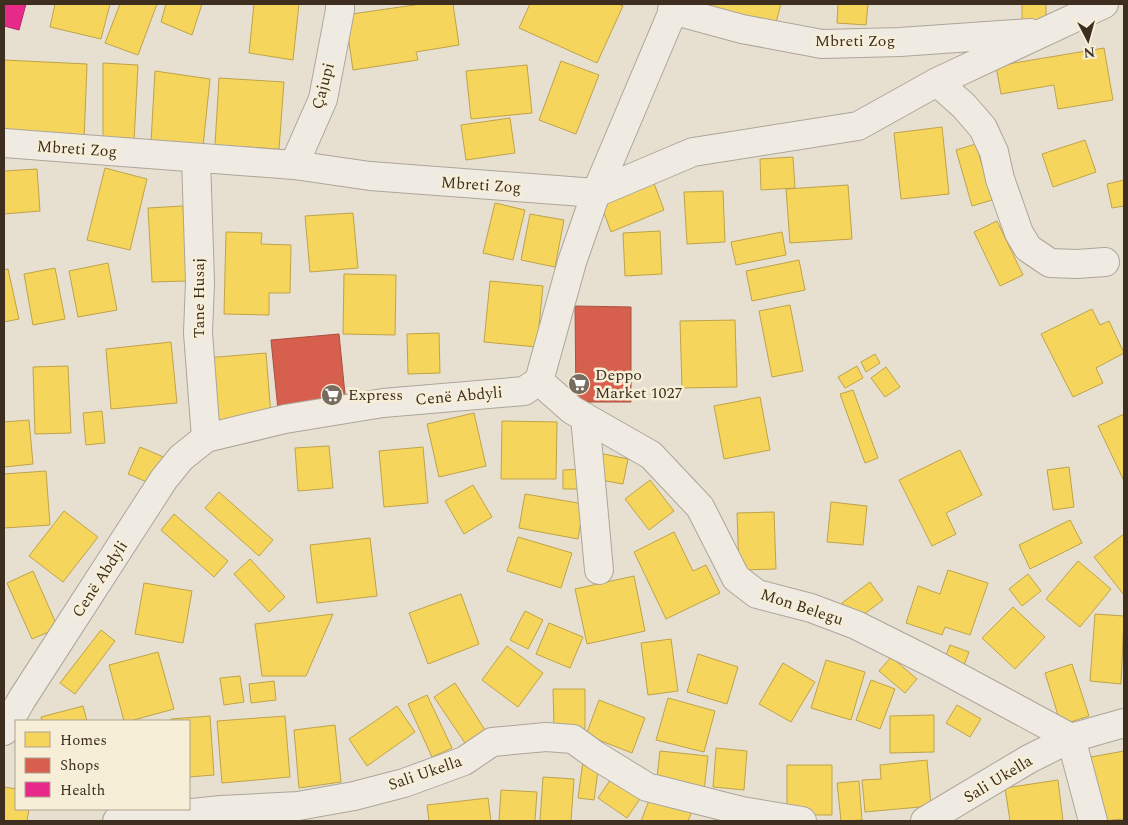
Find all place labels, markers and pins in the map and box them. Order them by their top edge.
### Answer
place label: Deppo Market 1027 [595,363,683,405]
supermarket icon: Deppo Market 1027 [567,372,591,396]
supermarket icon: Express [320,383,344,407]
place label: Express [348,383,403,407]

